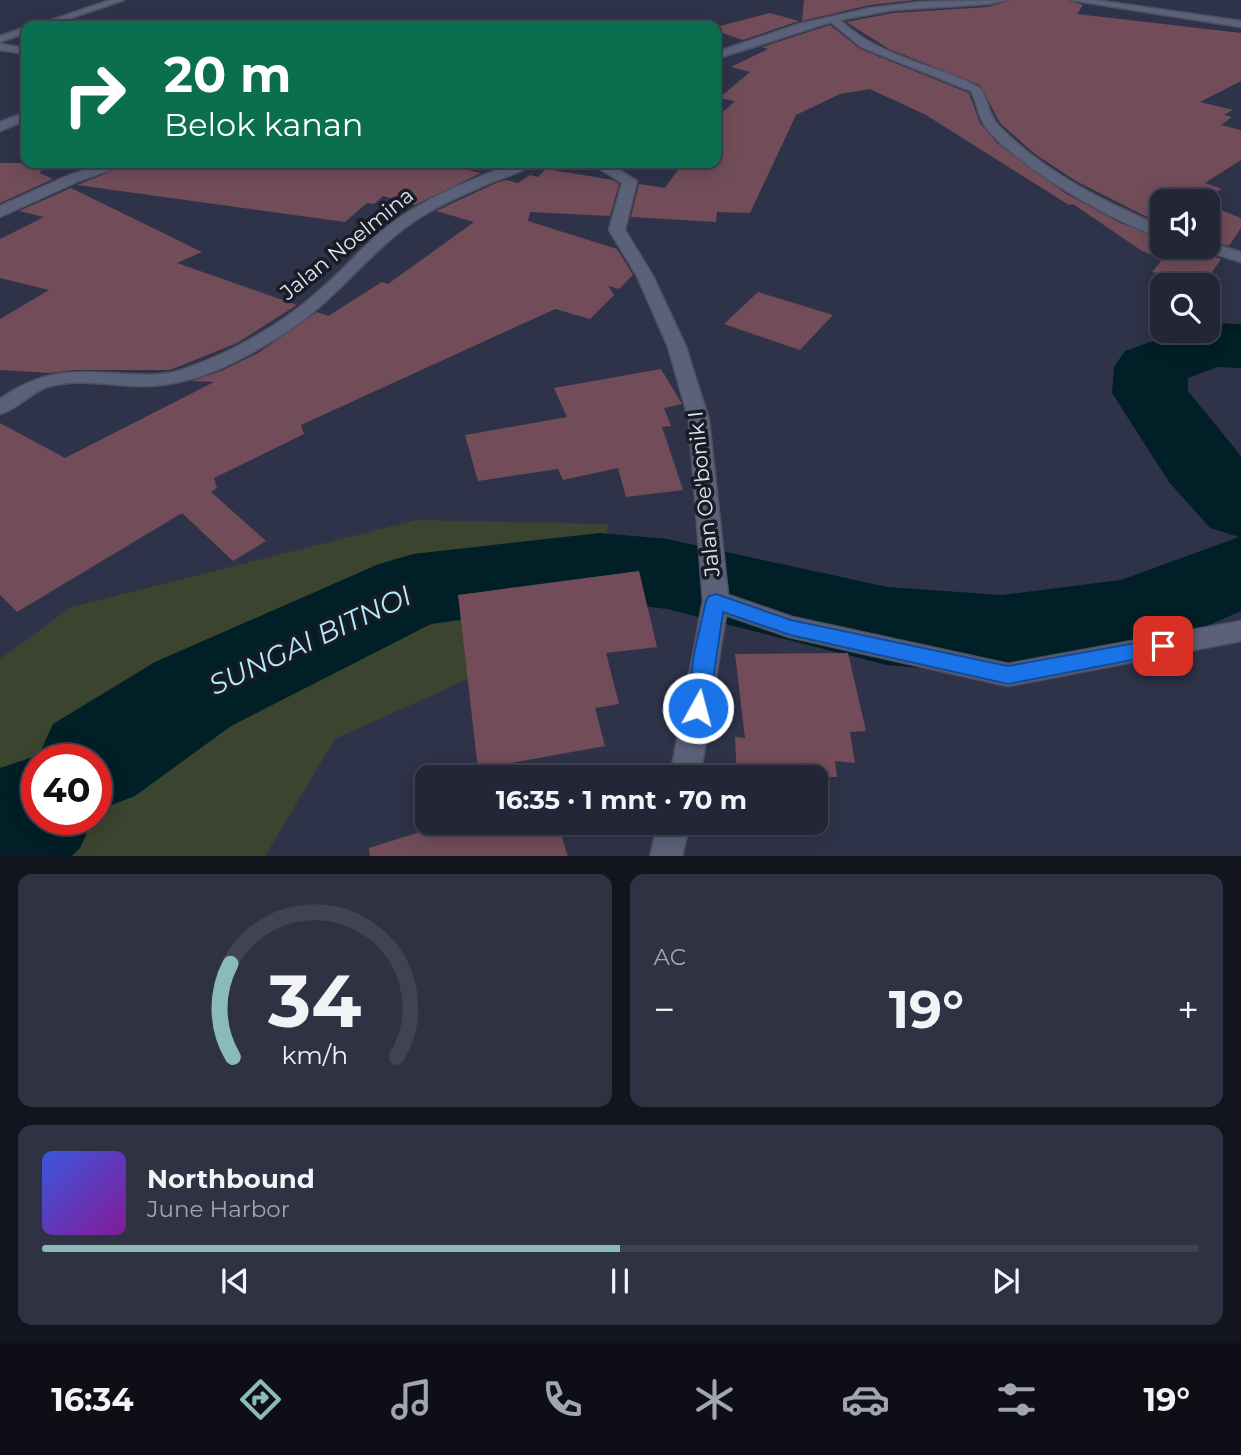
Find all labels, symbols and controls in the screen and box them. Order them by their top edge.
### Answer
text: 20 m [164,45,291,104]
icon: right [49,49,140,140]
text: Belok kanan [164,105,364,144]
street label: Jalan Noelmina [274,182,418,305]
map controls [1150,189,1220,343]
button: sound [1150,189,1220,259]
button: search [1150,273,1220,343]
street label: Jalan Oe'bonik I [682,410,725,579]
water label: SUNGAI BITNOI [203,578,417,702]
pin [1133,616,1193,676]
icon: arrive [1144,627,1182,665]
position arrow [661,671,735,745]
speed limit sign: 40 [21,744,112,835]
text: 16:35 · 1 mnt · 70 m [496,784,747,816]
text: AC [654,943,686,971]
text: 34 [267,957,361,1045]
text: 19° [889,978,964,1041]
text: − [654,986,675,1033]
text: + [1177,986,1199,1033]
text: km/h [281,1039,348,1069]
text: Northbound [147,1163,315,1195]
text: June Harbor [147,1195,290,1223]
icon: previous [216,1262,254,1300]
icon: pause [601,1262,639,1300]
icon: next [987,1262,1025,1300]
icon: directions [236,1375,285,1424]
icon: music [387,1375,436,1424]
icon: phone [538,1375,587,1424]
icon: climate [690,1375,739,1424]
icon: car [841,1375,890,1424]
icon: filters [992,1375,1041,1424]
text: 16:34 [51,1380,133,1419]
text: 19° [1144,1380,1190,1419]

